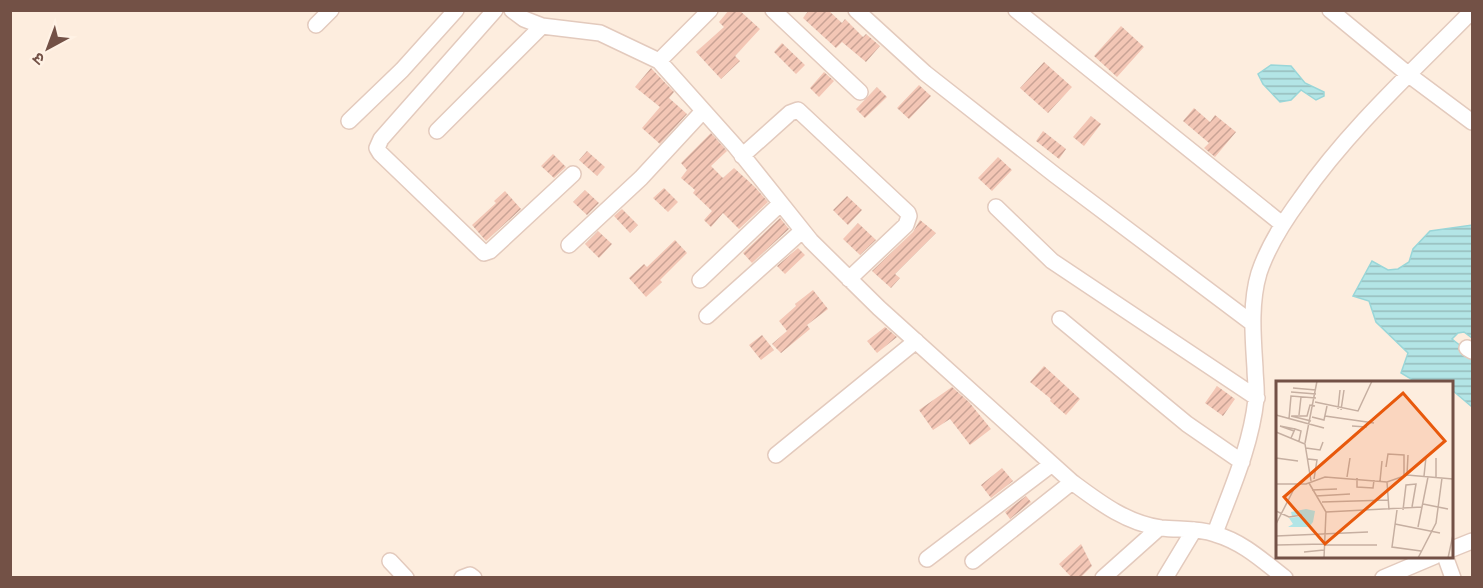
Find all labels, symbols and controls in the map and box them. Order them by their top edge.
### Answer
north arrow [18,18,78,78]
text: उ [28,49,48,69]
inset map [1276,381,1453,558]

